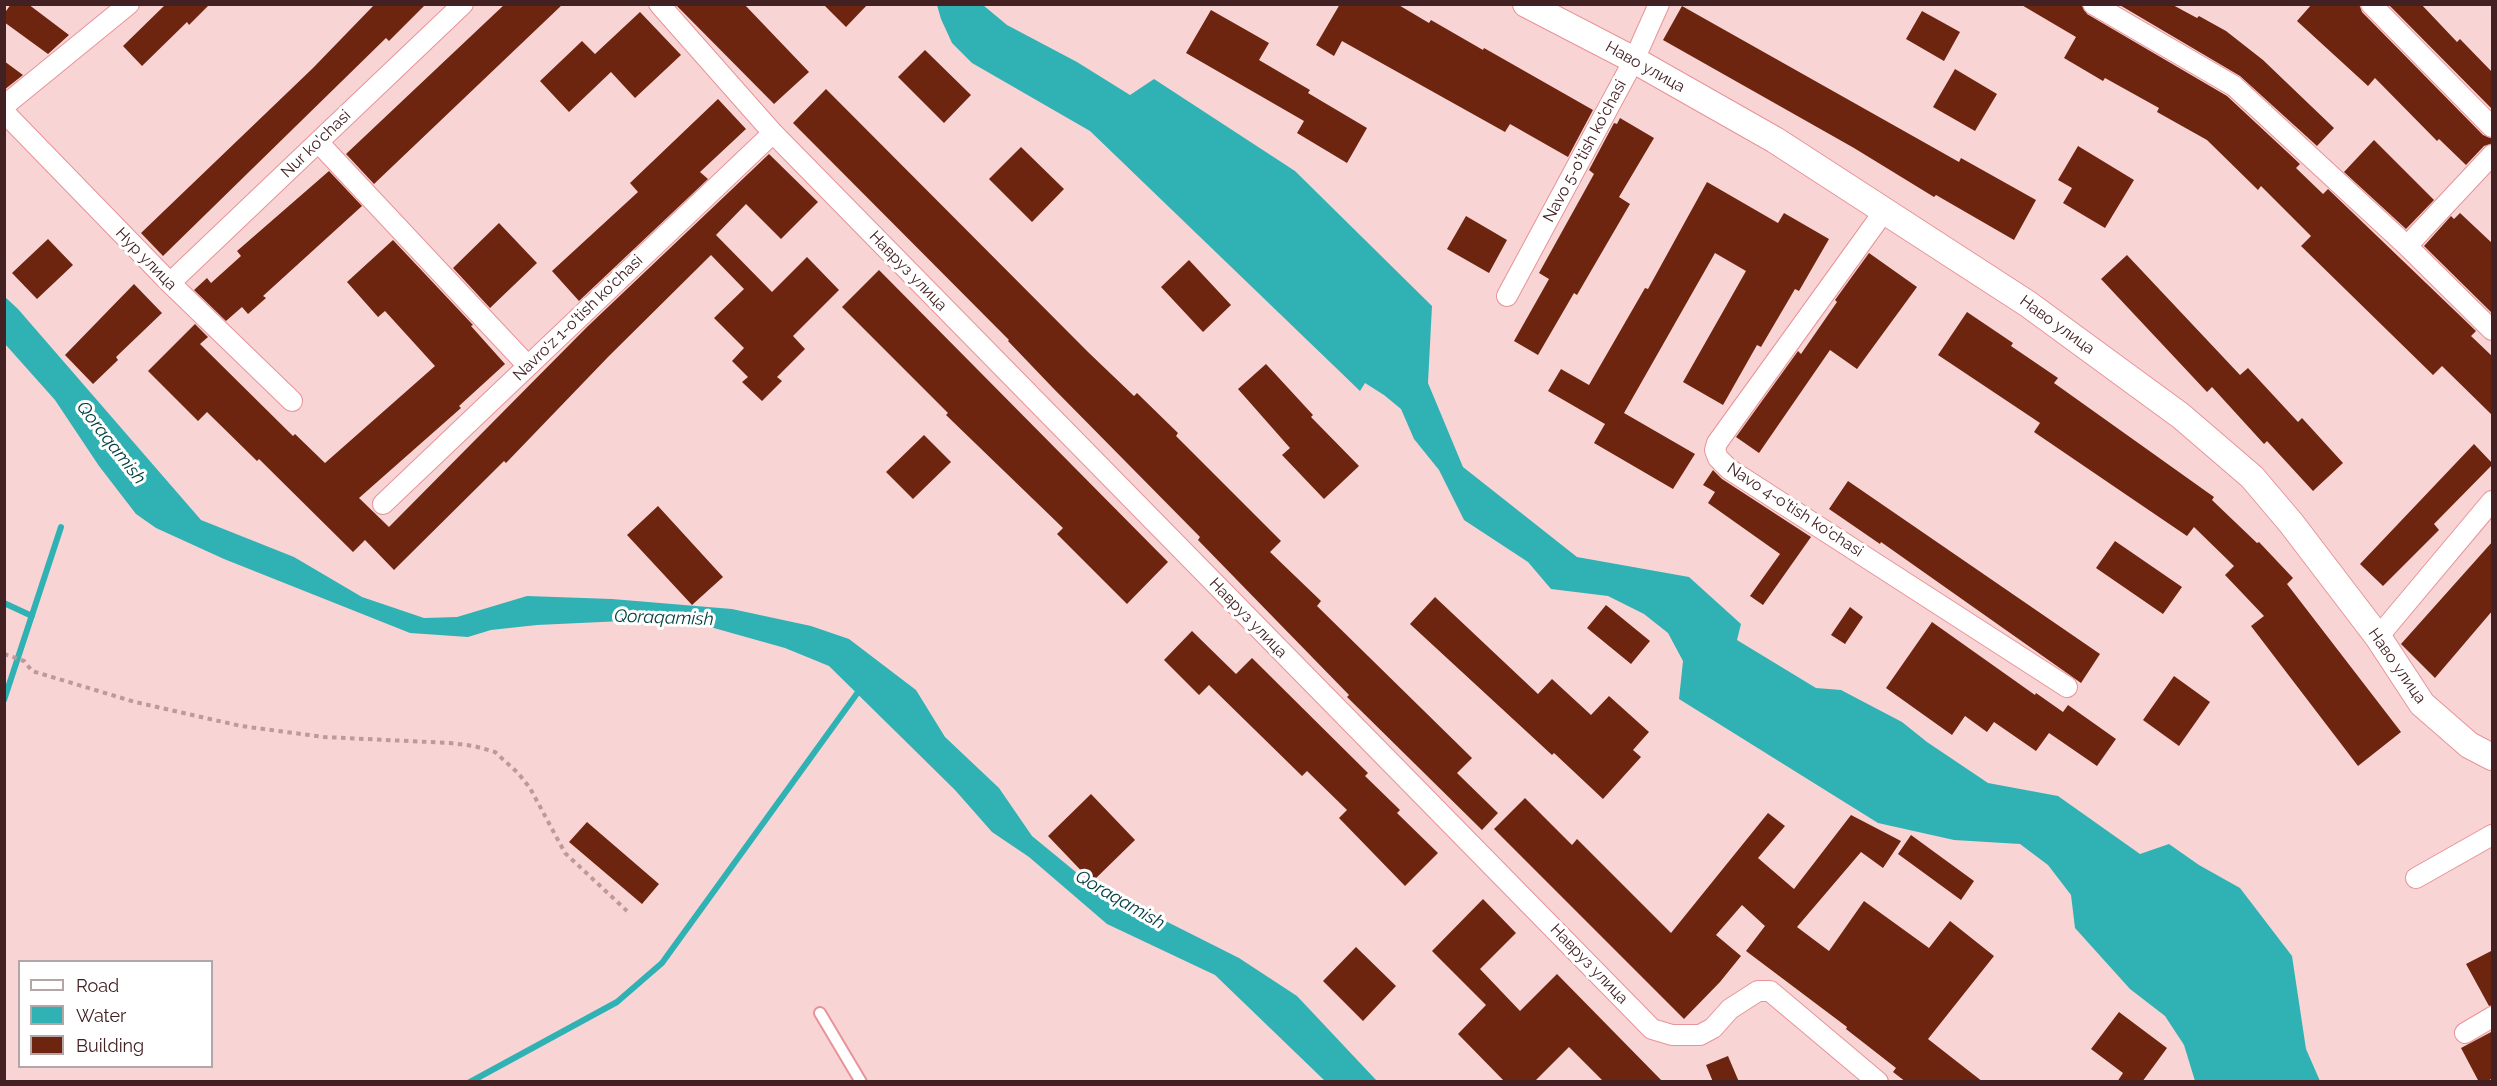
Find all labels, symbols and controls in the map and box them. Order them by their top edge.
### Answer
street label: Наво улица [1602,37,1688,97]
street label: Navo 5-o'tish ko'chasi [1539,77,1631,225]
street label: Nur ko'chasi [277,106,355,182]
street label: Нур улица [111,224,181,294]
street label: Навруз улица [865,227,951,315]
street label: Navro'z 1-o'tish ko'chasi [509,251,647,385]
street label: Наво улица [2016,291,2098,359]
water label: Qoraqamish [72,397,150,489]
street label: Navo 4-o'tish ko'chasi [1723,459,1867,561]
street label: Навруз улица [1205,574,1291,662]
water label: Qoraqamish [614,605,714,631]
street label: Наво улица [2364,625,2430,707]
water label: Qoraqamish [1071,866,1169,934]
street label: Навруз улица [1546,920,1632,1008]
legend [18,960,213,1068]
text: Road [76,975,119,996]
text: Water [76,1005,126,1026]
text: Building [76,1035,144,1056]

